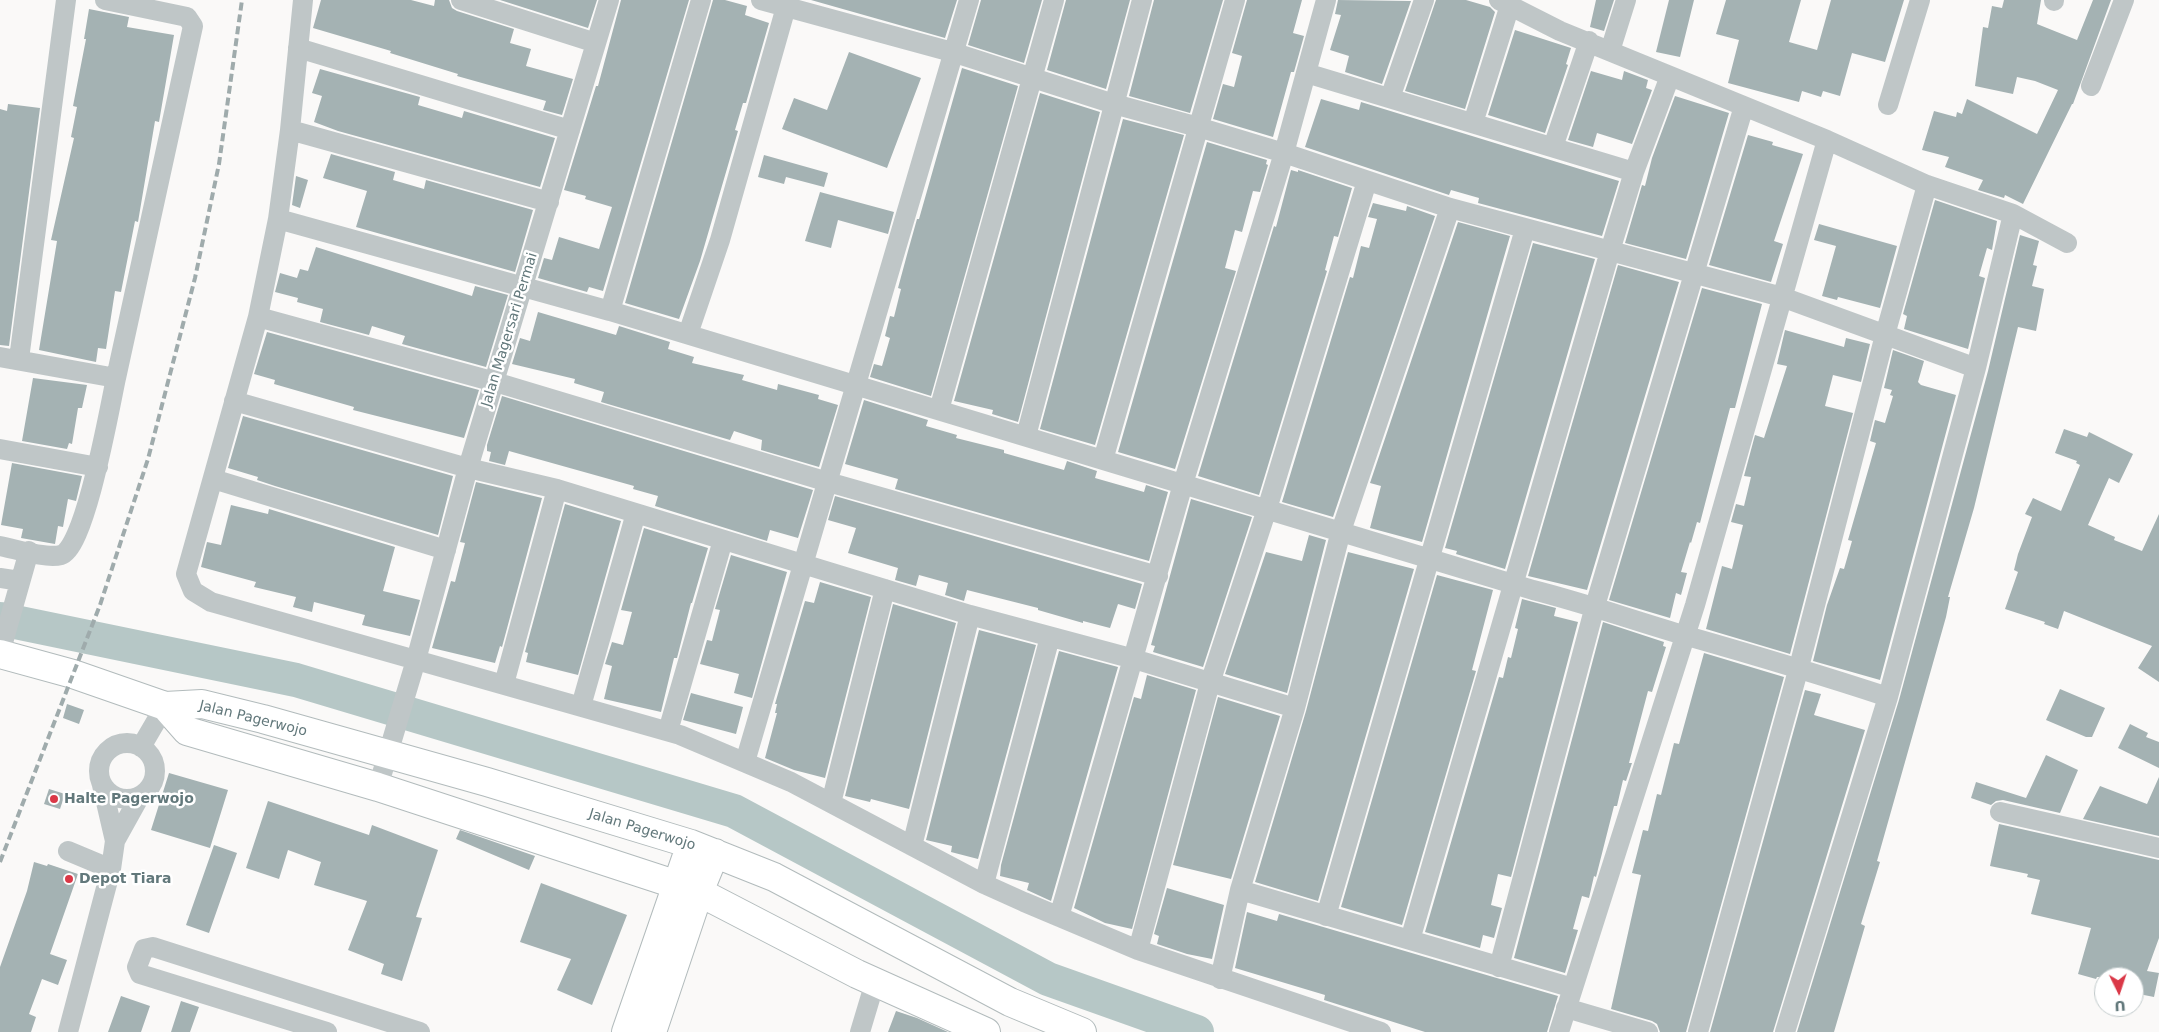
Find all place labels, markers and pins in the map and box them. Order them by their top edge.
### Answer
place label: Halte Pagerwojo [64,791,194,807]
marker: Halte Pagerwojo [48,793,60,805]
place label: Depot Tiara [79,871,171,887]
marker: Depot Tiara [63,873,75,885]

